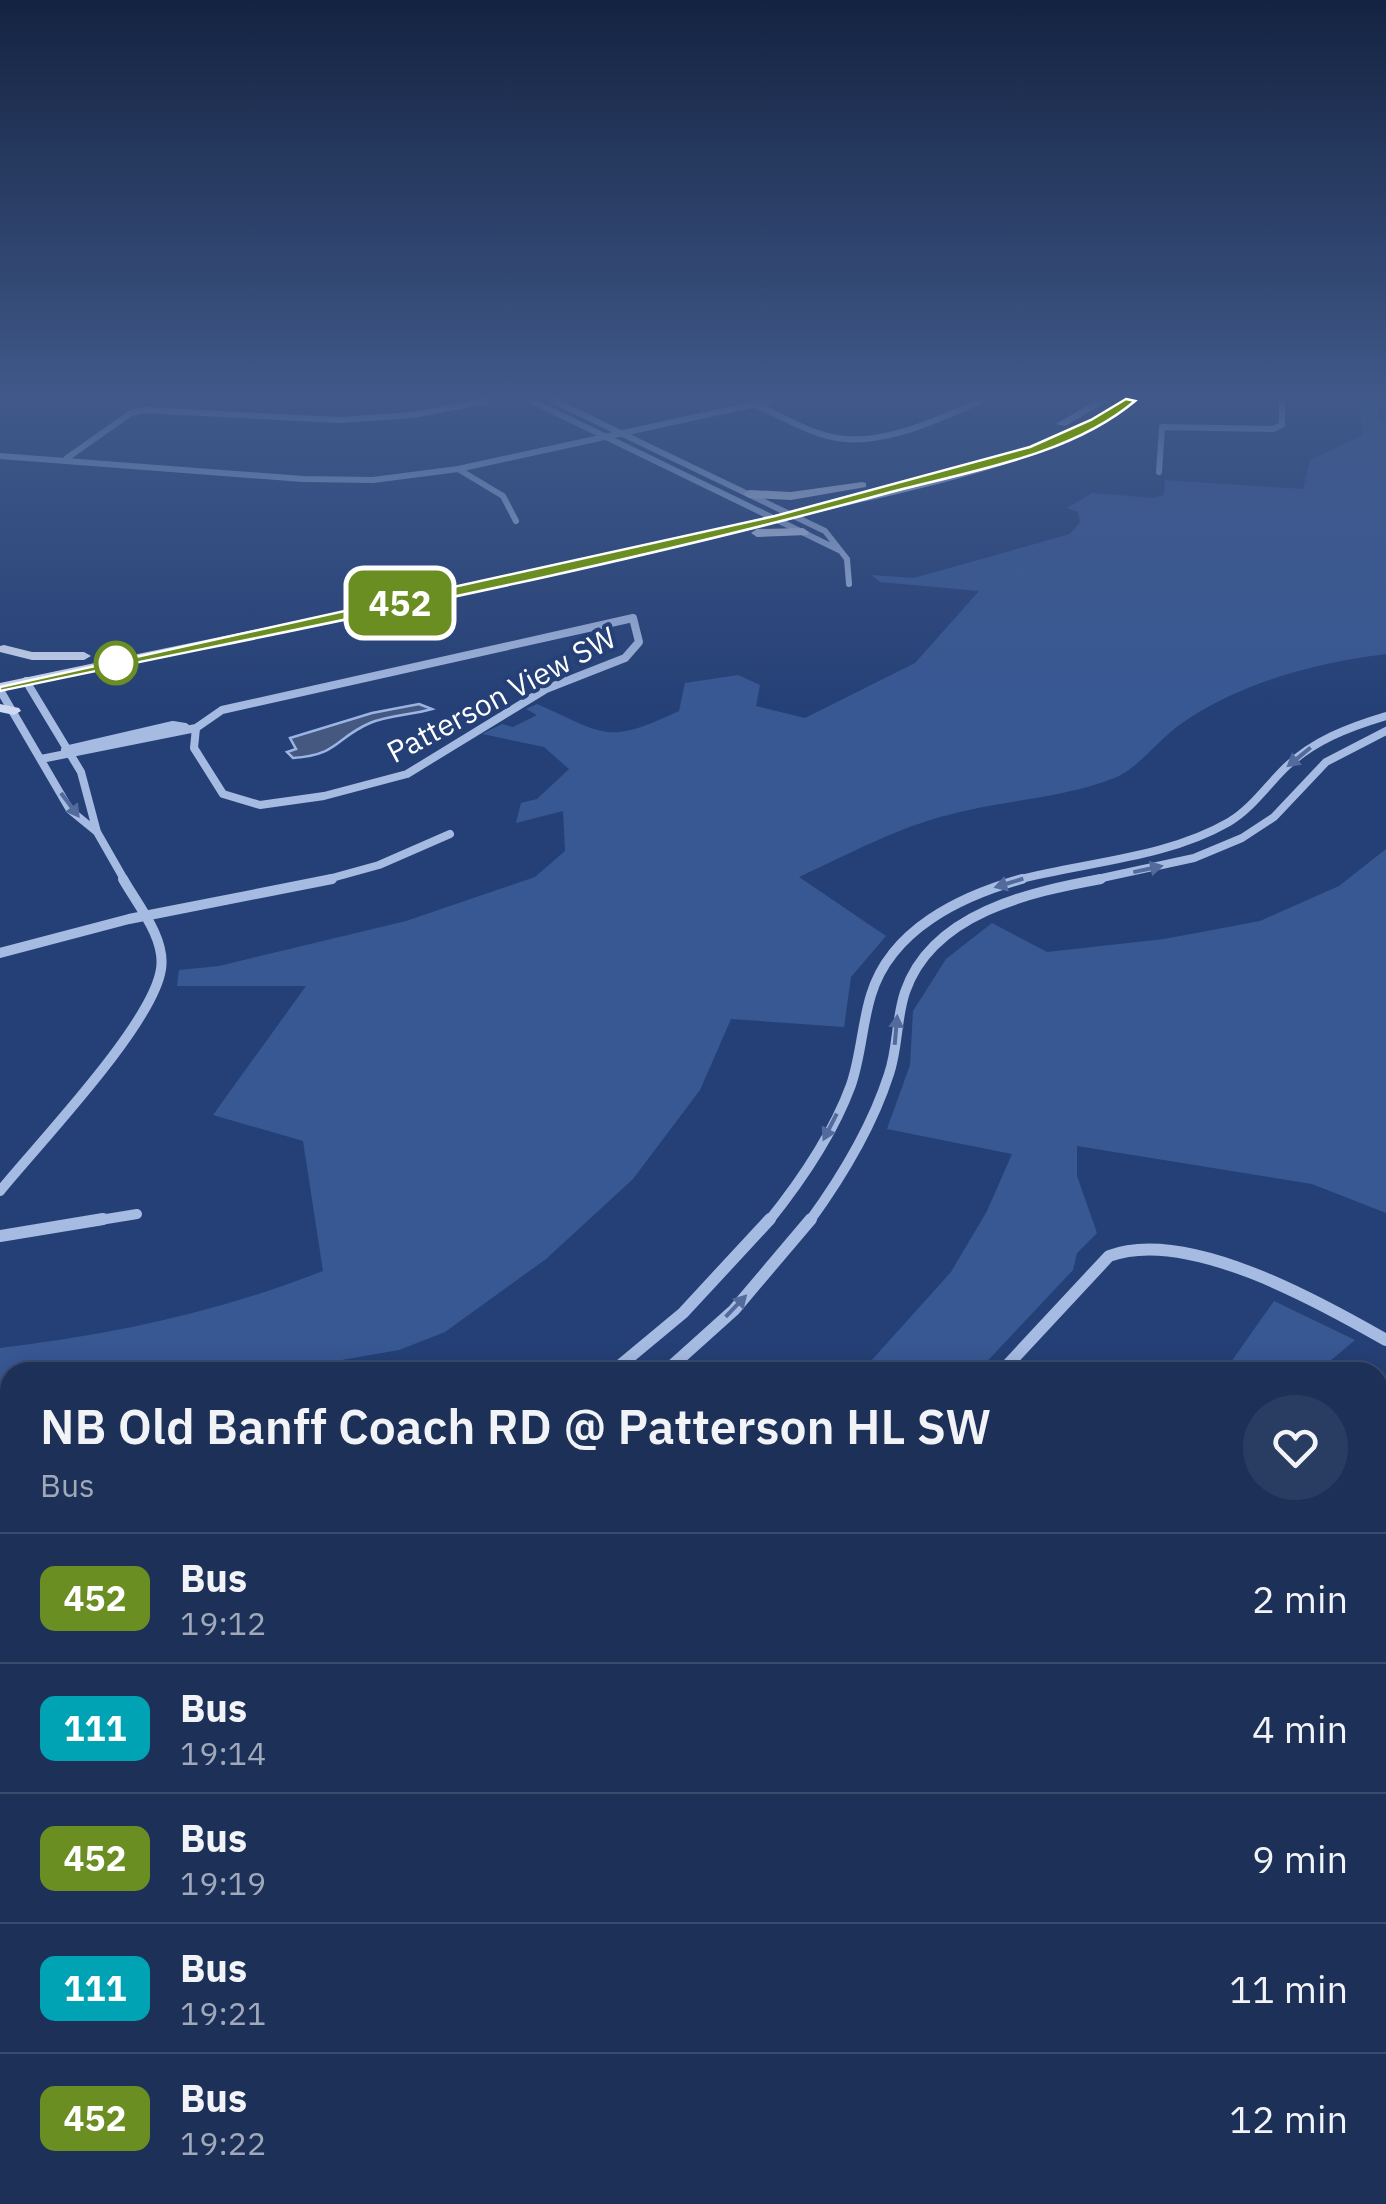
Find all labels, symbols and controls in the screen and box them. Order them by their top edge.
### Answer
line badge: 452 [342,570,458,636]
text: 452 [368,580,432,626]
street label: Patterson View SW [380,617,623,771]
unlabelled marker [95,642,137,684]
one-way arrow [1286,746,1311,767]
one-way arrow [59,791,80,817]
one-way arrow [1133,861,1164,876]
one-way arrow [994,877,1024,892]
one-way arrow [888,1014,904,1046]
one-way arrow [822,1112,839,1141]
one-way arrow [724,1295,748,1319]
text: NB Old Banff Coach RD @ Patterson HL SW [40,1395,991,1457]
button: heart [1243,1395,1348,1500]
text: Bus [40,1464,95,1506]
text: Bus [180,1553,247,1602]
text: 2 min [1252,1574,1348,1623]
text: 452 [63,1575,127,1621]
text: 19:12 [180,1602,266,1644]
text: Bus [180,1683,247,1732]
text: 4 min [1252,1704,1348,1753]
text: 111 [63,1705,127,1751]
text: 19:14 [180,1732,266,1774]
text: Bus [180,1813,247,1862]
text: 9 min [1252,1834,1348,1883]
text: 452 [63,1835,127,1881]
text: 19:19 [180,1862,266,1904]
text: Bus [180,1943,247,1992]
text: 11 min [1229,1964,1348,2013]
text: 111 [63,1965,127,2011]
text: 19:21 [180,1992,266,2034]
text: Bus [180,2073,247,2122]
text: 12 min [1229,2094,1348,2143]
text: 452 [63,2095,127,2141]
text: 19:22 [180,2122,266,2164]

